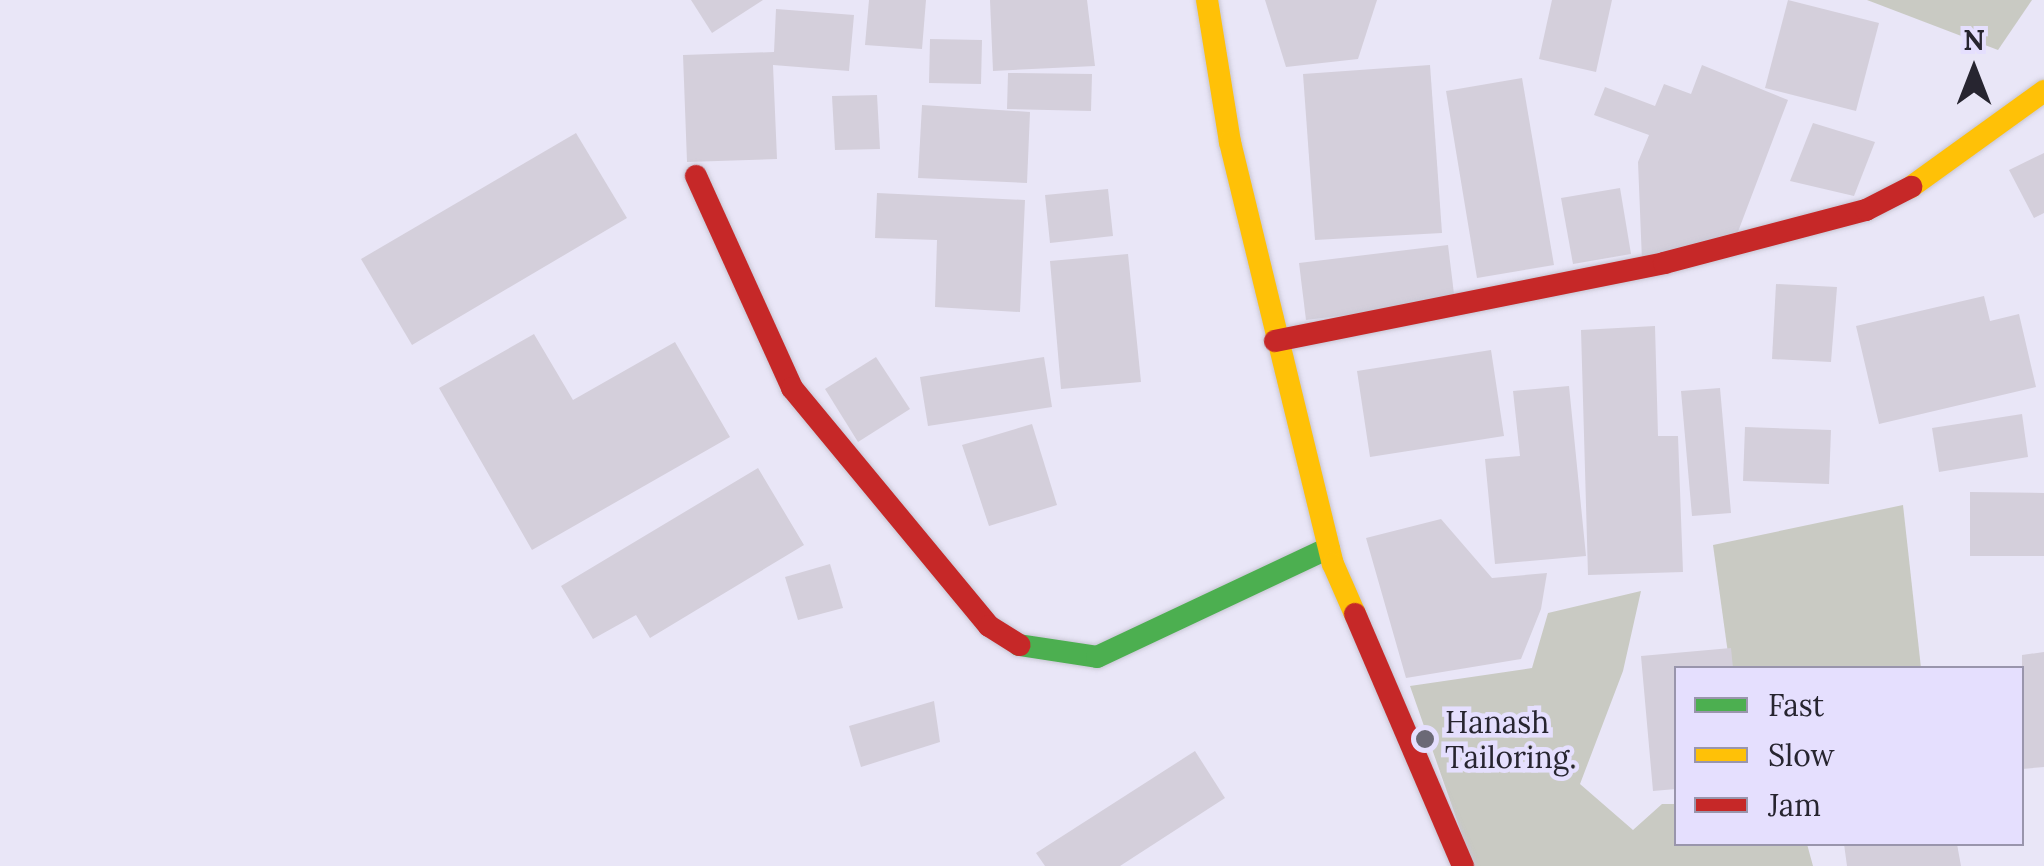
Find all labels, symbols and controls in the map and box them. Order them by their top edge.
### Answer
north arrow [1924,20,2024,120]
text: N [1963,22,1985,58]
legend [1674,666,2024,846]
text: Fast [1768,686,1824,724]
place label: Hanash Tailoring. [1445,704,1577,774]
marker: Hanash Tailoring. [1414,728,1436,750]
text: Slow [1768,736,1834,774]
text: Jam [1768,786,1821,824]

